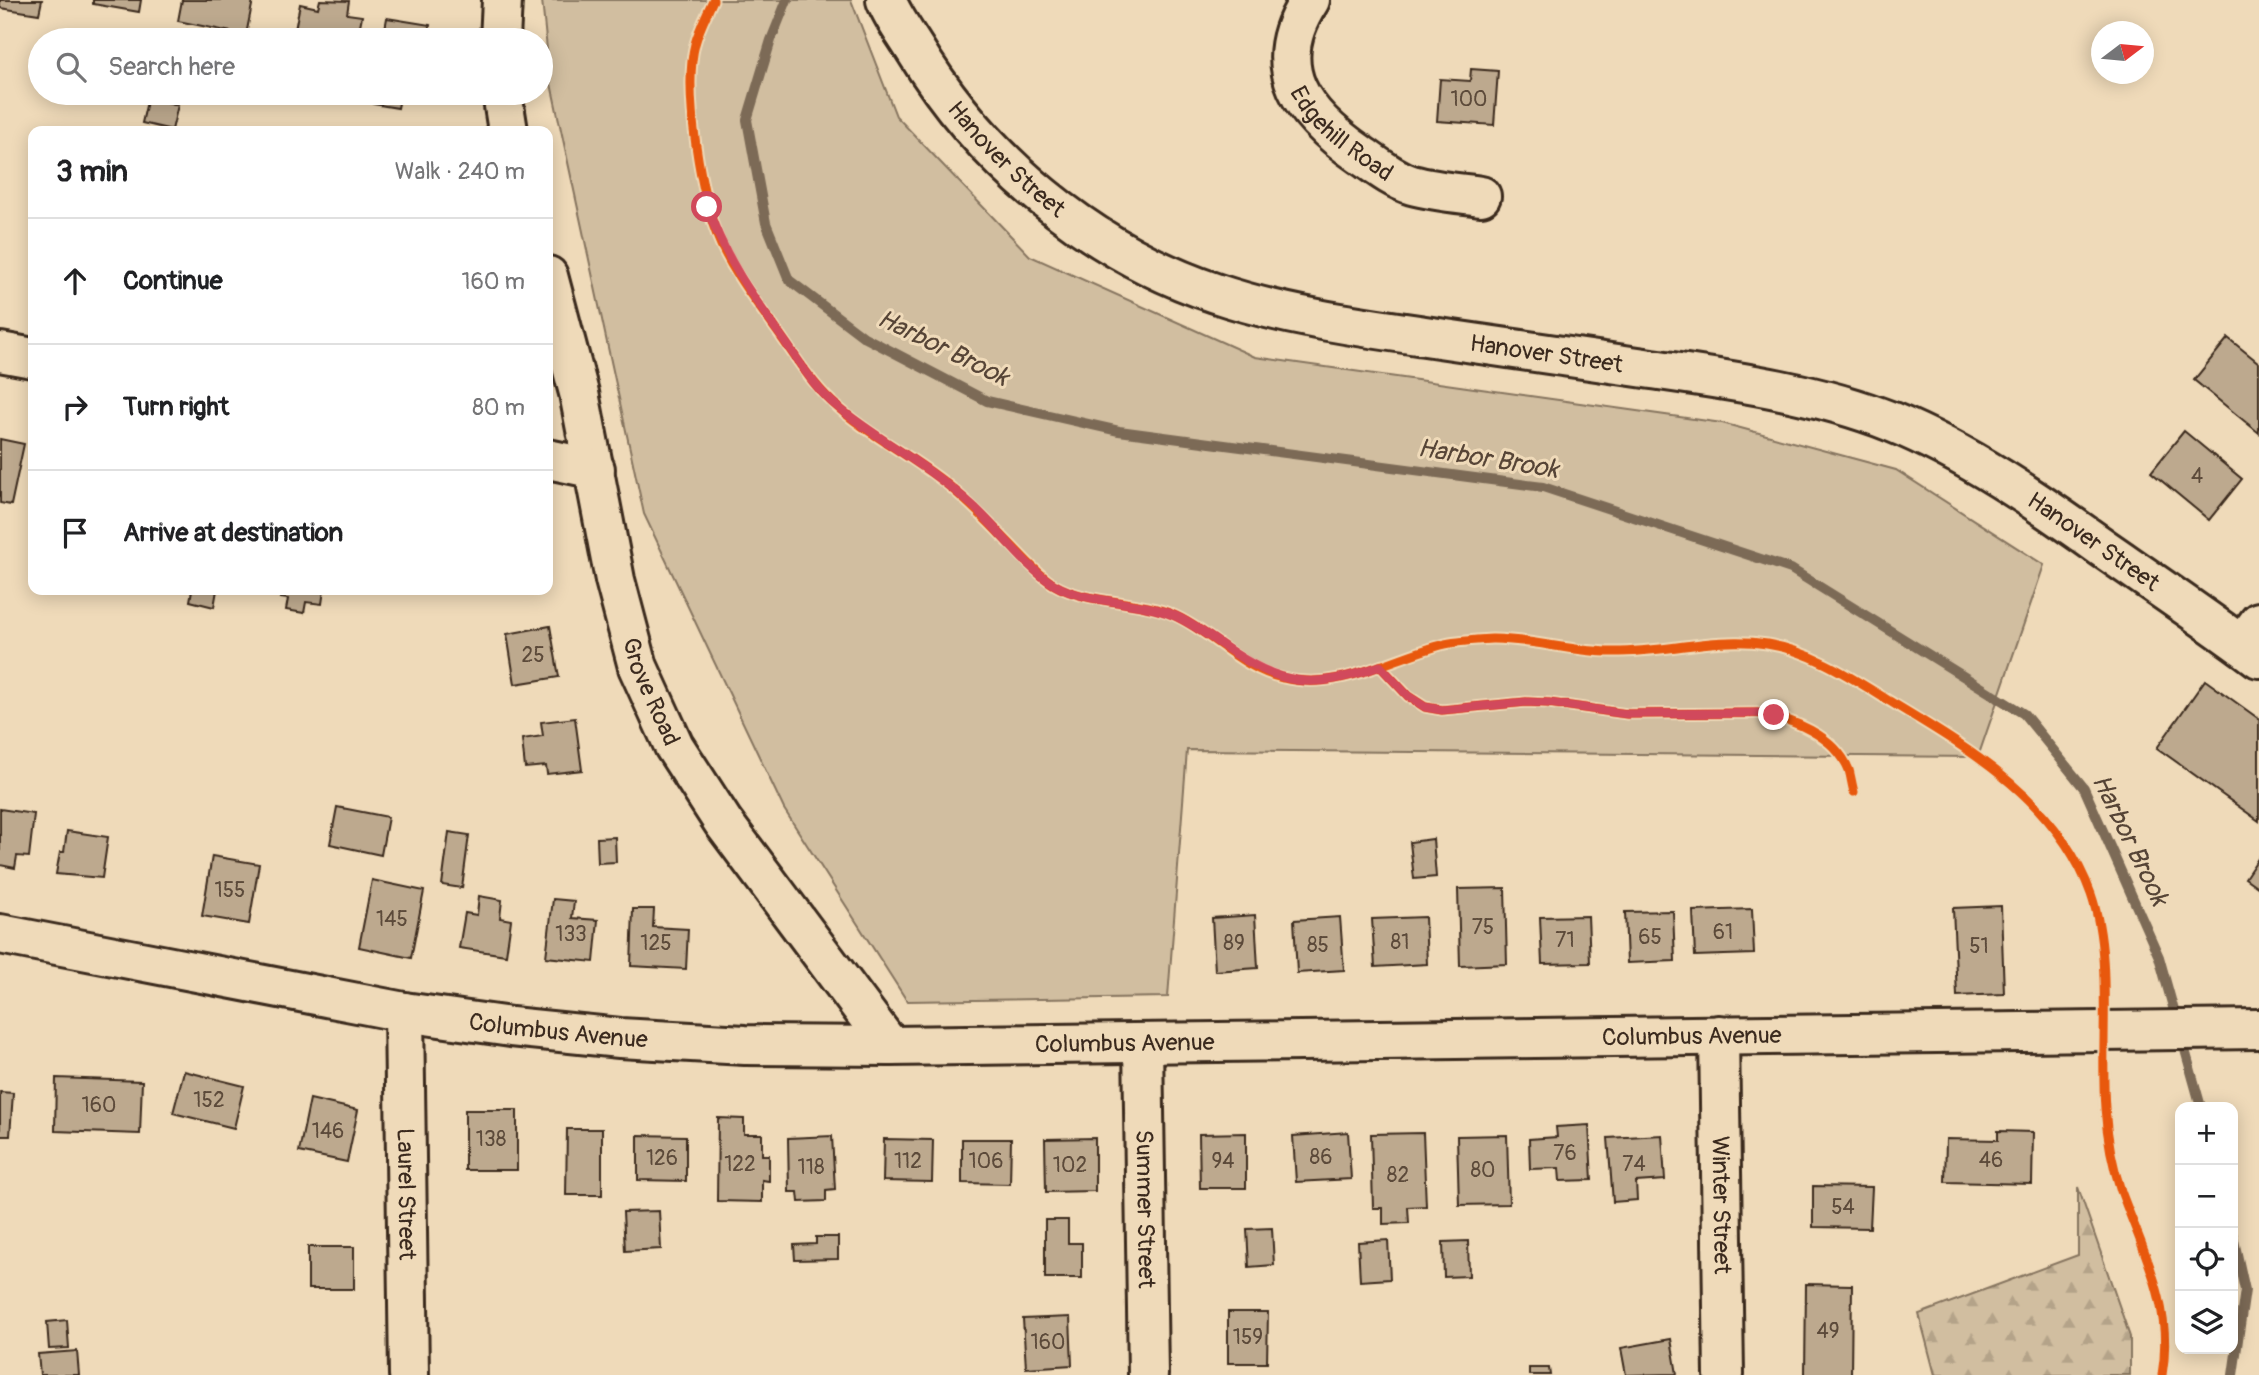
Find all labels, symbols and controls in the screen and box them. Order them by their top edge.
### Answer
north arrow [2091,21,2154,84]
search box [28,28,553,105]
icon: search [52,48,90,86]
text: Search here [108,51,235,83]
street label: Edgehill Road [1284,81,1399,188]
house number: 100 [1451,86,1487,113]
street label: Hanover Street [941,95,1071,224]
text: 3 min [56,153,128,190]
text: Walk · 240 m [395,157,525,186]
route start [691,191,722,222]
icon: ahead [56,262,94,300]
text: Continue [123,265,223,297]
text: 160 m [461,267,525,296]
water label: Harbor Brook [872,303,1016,394]
street label: Hanover Street [1468,328,1625,379]
icon: right [56,388,94,426]
text: Turn right [123,391,229,423]
text: 80 m [472,393,525,422]
water label: Harbor Brook [1416,432,1563,486]
house number: 4 [2191,463,2203,490]
street label: Hanover Street [2022,486,2166,597]
icon: arrive [56,514,94,552]
text: Arrive at destination [123,517,343,549]
street label: Grove Road [616,635,686,750]
house number: 25 [521,642,545,669]
route end [1758,699,1789,730]
water label: Harbor Brook [2085,769,2176,913]
house number: 155 [215,877,245,904]
house number: 145 [376,906,408,933]
house number: 75 [1472,914,1494,941]
house number: 61 [1713,919,1733,946]
house number: 133 [555,921,587,948]
house number: 65 [1638,924,1662,951]
house number: 71 [1555,927,1575,954]
house number: 81 [1391,929,1409,956]
house number: 125 [640,930,672,957]
house number: 89 [1223,930,1245,957]
house number: 85 [1307,932,1329,959]
house number: 51 [1969,933,1989,960]
street label: Columbus Avenue [467,1007,649,1054]
street label: Columbus Avenue [1602,1020,1782,1052]
street label: Columbus Avenue [1035,1027,1215,1059]
house number: 152 [193,1087,225,1114]
house number: 160 [82,1092,116,1119]
map controls [2175,1102,2238,1354]
button: + [2175,1102,2238,1165]
house number: 146 [312,1118,344,1145]
house number: 138 [476,1126,506,1153]
street label: Laurel Street [391,1128,422,1261]
street label: Summer Street [1130,1129,1161,1289]
street label: Winter Street [1706,1136,1737,1275]
house number: 76 [1553,1140,1577,1167]
house number: 86 [1310,1144,1332,1171]
house number: 126 [646,1145,678,1172]
house number: 46 [1979,1147,2003,1174]
house number: 112 [894,1148,922,1175]
house number: 106 [969,1148,1003,1175]
house number: 94 [1212,1148,1235,1175]
house number: 122 [724,1151,756,1178]
house number: 74 [1622,1151,1646,1178]
house number: 102 [1053,1152,1087,1179]
house number: 118 [797,1154,825,1181]
house number: 80 [1471,1157,1495,1184]
house number: 82 [1387,1162,1409,1189]
button: − [2175,1165,2238,1228]
house number: 54 [1831,1194,1855,1221]
button: locate [2175,1228,2238,1291]
button: layers [2175,1291,2238,1354]
house number: 49 [1817,1318,1840,1345]
house number: 159 [1233,1324,1263,1351]
house number: 160 [1031,1329,1065,1356]

